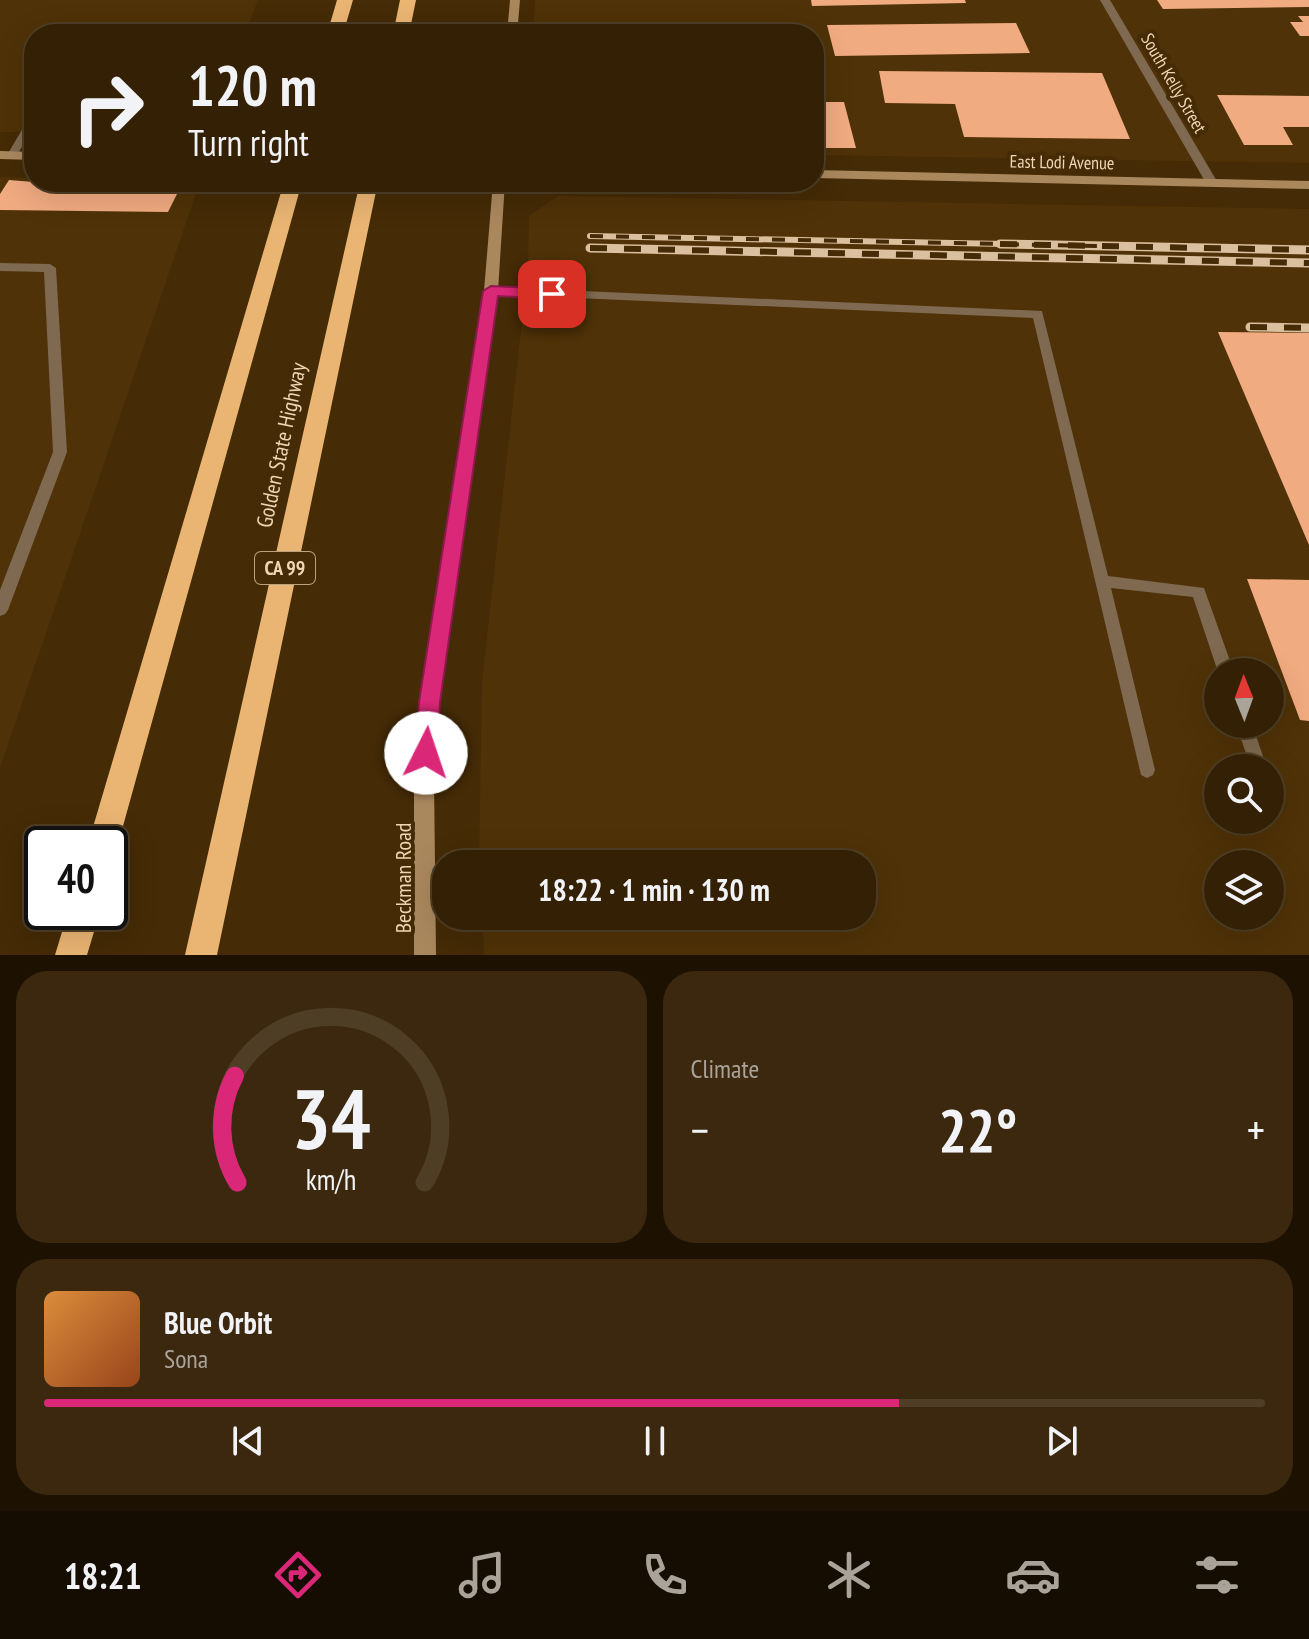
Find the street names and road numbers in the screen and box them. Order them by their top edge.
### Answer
street label: South Kelly Street [1136,29,1212,137]
street label: East Lodi Avenue [1009,150,1115,174]
street label: Golden State Highway [250,359,312,530]
road number: CA 99 [255,552,315,584]
street label: Beckman Road [389,823,417,933]

